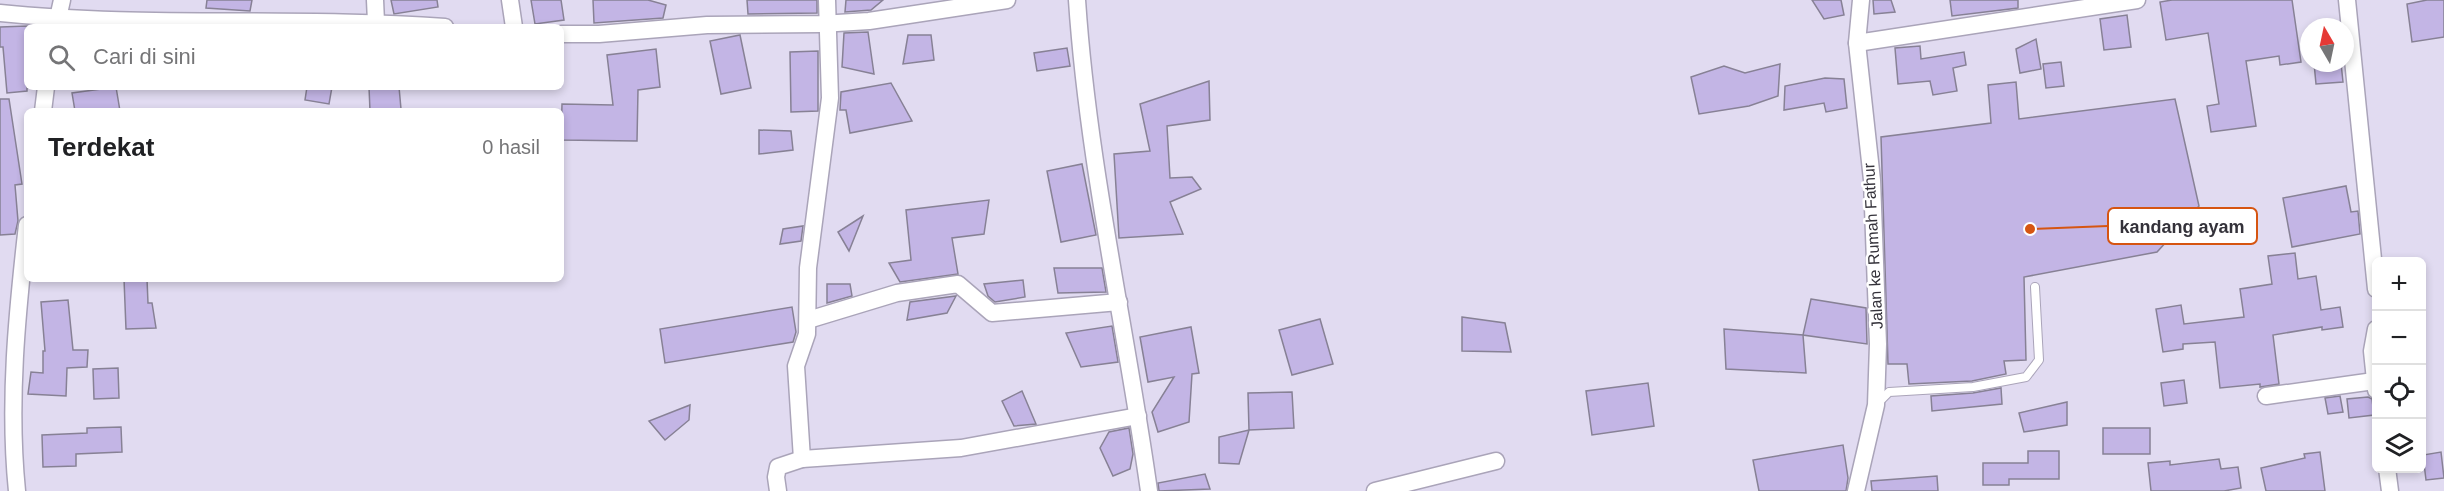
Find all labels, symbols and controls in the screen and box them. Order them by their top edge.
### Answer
north arrow [2300,18,2354,72]
search box [24,24,564,90]
icon: search [45,41,78,74]
text: Cari di sini [93,44,196,69]
text: Terdekat [48,132,154,162]
text: 0 hasil [482,136,540,158]
street label: Jalan ke Rumah Fathur [1860,162,1886,329]
callout: kandang ayam [2108,208,2257,244]
text: kandang ayam [2119,217,2245,237]
map controls [2372,257,2426,473]
button: + [2372,257,2426,311]
button: − [2372,311,2426,365]
button: locate [2372,365,2426,419]
button: layers [2372,419,2426,473]

